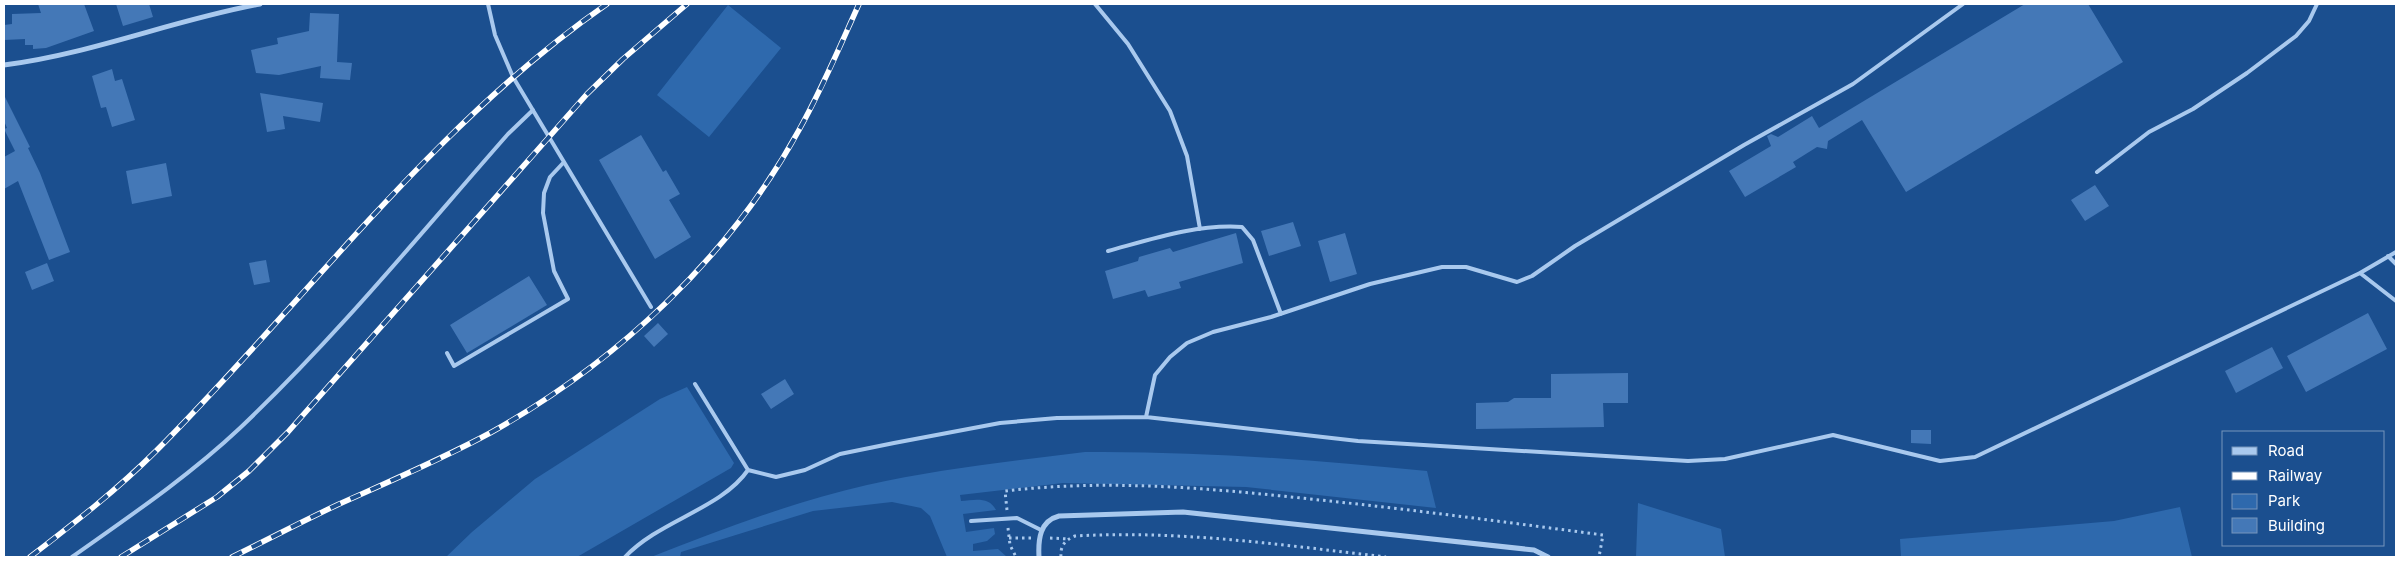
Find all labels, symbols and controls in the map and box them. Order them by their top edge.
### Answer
legend [2222,431,2385,546]
text: Road [2268,441,2304,460]
text: Railway [2268,466,2323,485]
text: Park [2268,491,2301,510]
text: Building [2268,516,2325,535]

